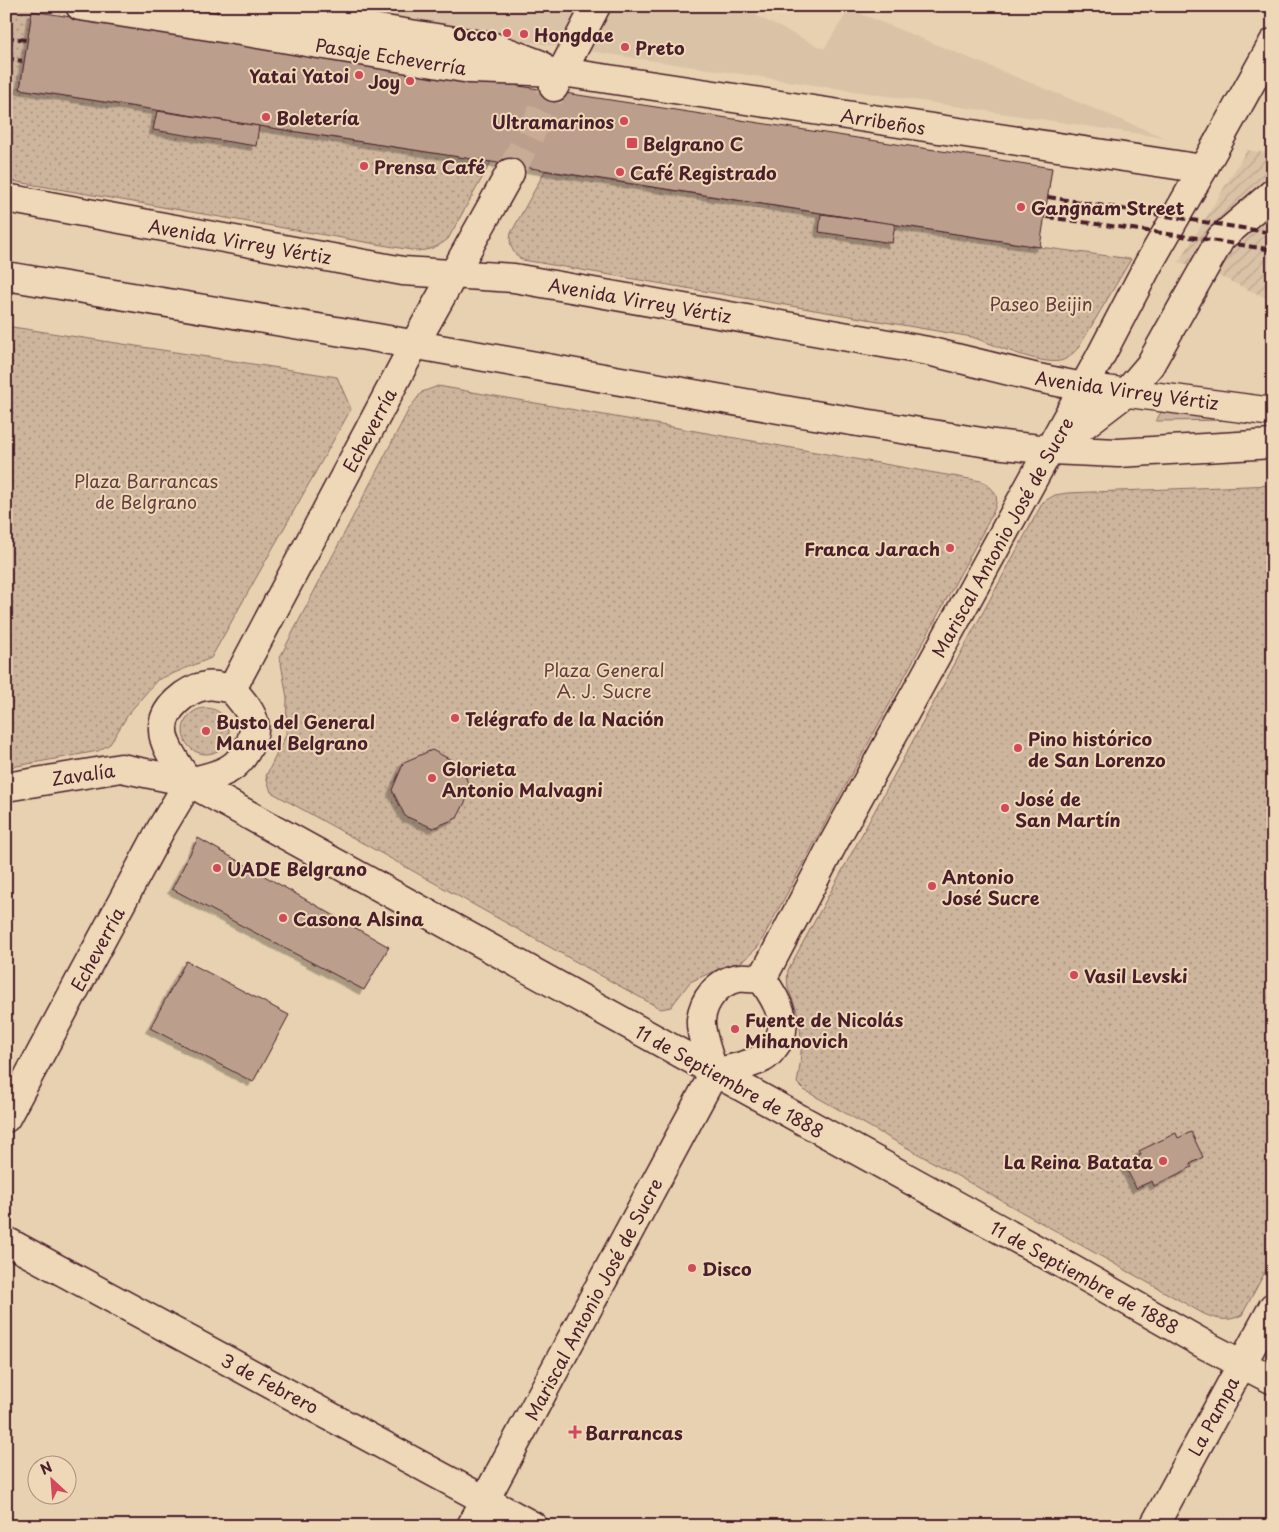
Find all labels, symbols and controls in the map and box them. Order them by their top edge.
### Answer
place label: Occo [453,20,497,47]
place label: Hongdae [534,21,614,48]
marker: Occo [501,27,513,39]
marker: Hongdae [518,28,530,40]
street label: Pasaje Echeverría [314,31,469,81]
place label: Preto [635,34,685,61]
marker: Preto [619,41,631,53]
place label: Yatai Yatoi [249,62,349,89]
place label: Joy [368,68,400,95]
marker: Yatai Yatoi [353,69,365,81]
marker: Joy [404,75,416,87]
street label: Arribeños [839,101,927,141]
place label: Boletería [276,104,360,131]
place label: Ultramarinos [492,108,614,135]
marker: Boletería [260,111,272,123]
marker: Ultramarinos [618,115,630,127]
place label: Belgrano C [643,130,744,157]
marker: Belgrano C [625,136,639,150]
place label: Prensa Café [374,153,485,180]
place label: Café Registrado [630,159,777,186]
marker: Prensa Café [358,160,370,172]
marker: Café Registrado [614,166,626,178]
place label: Gangnam Street [1031,194,1185,221]
marker: Gangnam Street [1015,201,1027,213]
street label: Avenida Virrey Vértiz [147,212,334,270]
street label: Avenida Virrey Vértiz [547,271,734,329]
park label: Paseo Beijin [989,290,1093,317]
street label: Avenida Virrey Vértiz [1034,364,1221,416]
street label: Echeverría [335,382,403,477]
street label: Mariscal Antonio José de Sucre [924,412,1080,662]
park label: Plaza Barrancas de Belgrano [74,467,218,515]
place label: Franca Jarach [804,535,940,562]
marker: Franca Jarach [944,542,956,554]
park label: Plaza General A. J. Sucre [543,656,665,704]
place label: Telégrafo de la Nación [465,705,664,732]
place label: Busto del General Manuel Belgrano [216,708,375,756]
marker: Telégrafo de la Nación [449,712,461,724]
marker: Busto del General Manuel Belgrano [200,725,212,737]
place label: Pino histórico de San Lorenzo [1028,725,1166,773]
marker: Pino histórico de San Lorenzo [1012,742,1024,754]
place label: Glorieta Antonio Malvagni [442,755,603,803]
street label: Zavalía [50,756,117,792]
marker: Glorieta Antonio Malvagni [426,772,438,784]
place label: José de San Martín [1015,785,1121,833]
marker: José de San Martín [999,802,1011,814]
place label: UADE Belgrano [227,855,367,882]
marker: UADE Belgrano [211,862,223,874]
place label: Antonio José Sucre [942,863,1040,911]
marker: Antonio José Sucre [926,880,938,892]
street label: Echeverría [63,901,131,996]
place label: Casona Alsina [293,905,424,932]
marker: Casona Alsina [277,912,289,924]
place label: Vasil Levski [1084,962,1188,989]
marker: Vasil Levski [1068,969,1080,981]
place label: Fuente de Nicolás Mihanovich [745,1006,904,1054]
street label: 11 de Septiembre de 1888 [631,1018,829,1144]
marker: Fuente de Nicolás Mihanovich [729,1023,741,1035]
place label: La Reina Batata [1004,1148,1153,1175]
marker: La Reina Batata [1157,1155,1169,1167]
street label: Mariscal Antonio José de Sucre [517,1173,669,1425]
street label: 11 de Septiembre de 1888 [986,1214,1184,1340]
place label: Disco [702,1255,752,1282]
marker: Disco [686,1262,698,1274]
street label: 3 de Febrero [216,1346,324,1420]
street label: La Pampa [1181,1372,1245,1460]
place label: Barrancas [585,1419,683,1446]
marker: Barrancas [569,1426,581,1438]
north arrow [28,1454,78,1504]
text: N [36,1456,56,1480]

